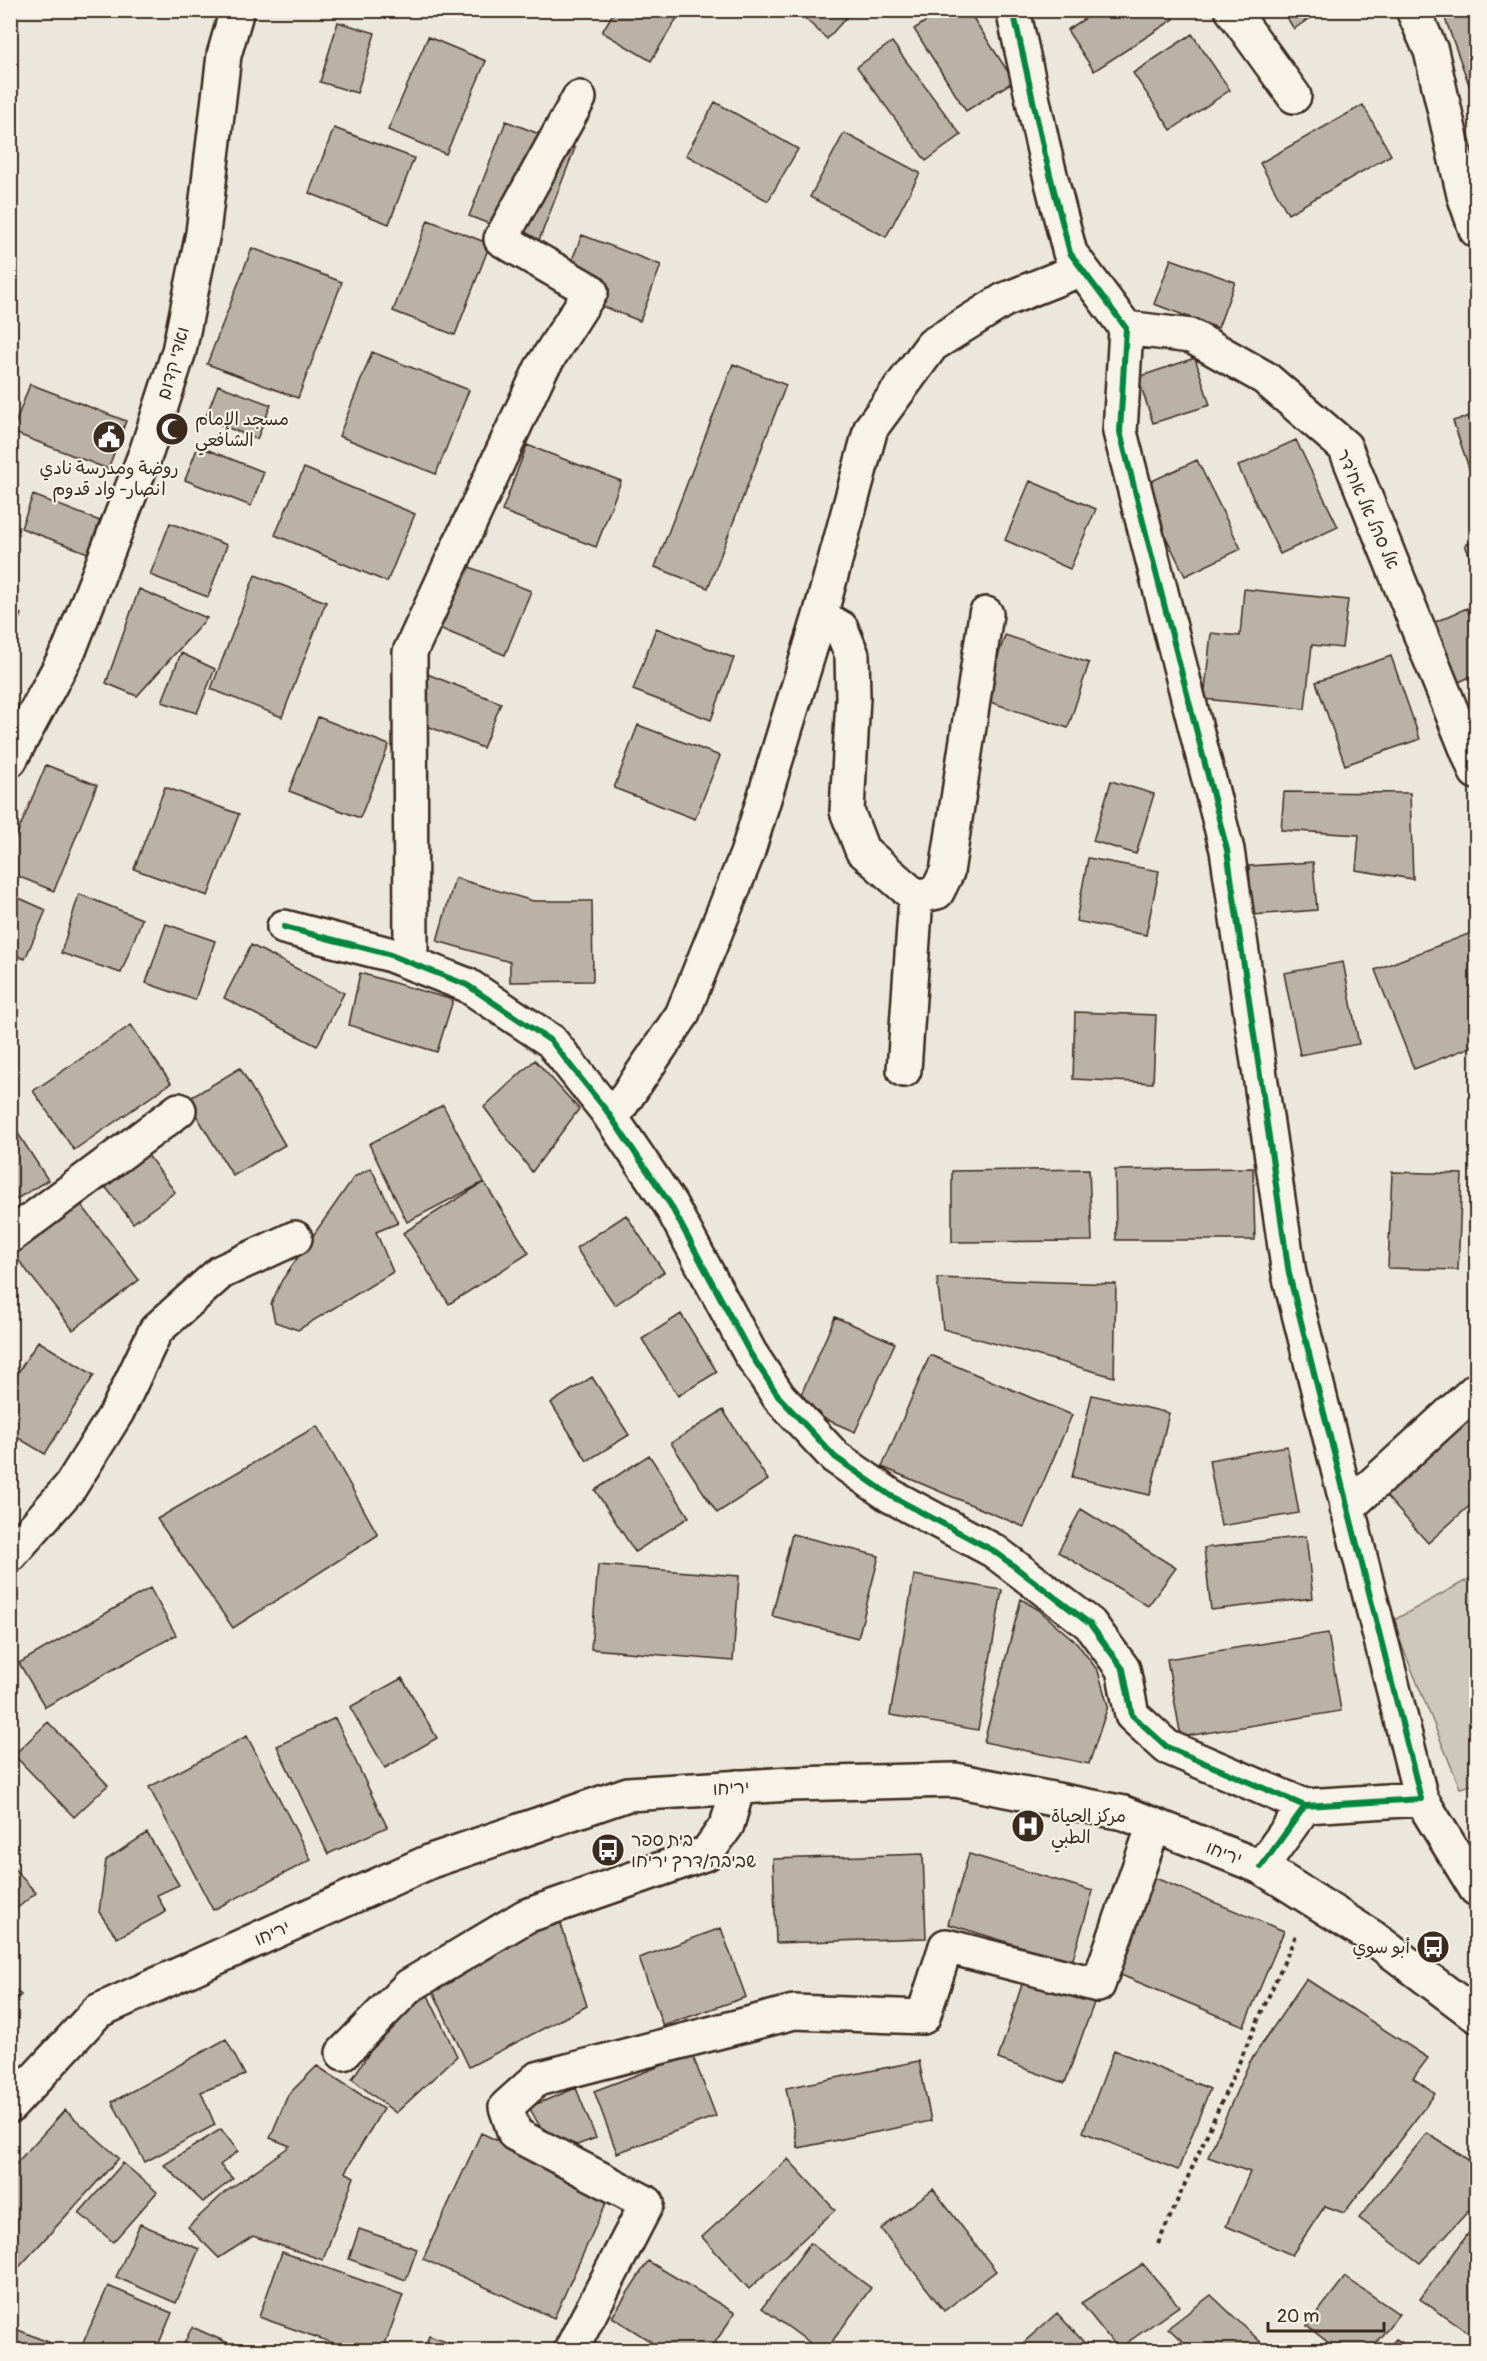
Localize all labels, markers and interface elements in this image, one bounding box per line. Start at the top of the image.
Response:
street label: ואדי קדום [152,324,195,402]
place label: مسجد الإمام الشافعي [195,408,289,456]
mosque icon: مسجد الإمام الشافعي [154,411,190,447]
public building icon: روضة ومدرسة نادي انصار- واد قدوم [91,419,127,455]
street label: אל סהל אל אח'דר [1331,446,1404,573]
place label: روضة ومدرسة نادي انصار- واد قدوم [39,457,179,503]
street label: יריחו [712,1776,750,1801]
place label: مركز الحياة الطبي [1051,1805,1126,1853]
hospital icon: مركز الحياة الطبي [1010,1808,1046,1844]
place label: בית ספר שביבה/דרך יריחו [631,1829,756,1873]
bus stop icon: בית ספר שביבה/דרך יריחו [590,1832,626,1868]
street label: יריחו [1203,1836,1245,1871]
street label: יריחו [251,1915,294,1951]
bus stop icon: أبو سوي [1415,1929,1451,1965]
place label: أبو سوي [1353,1936,1411,1960]
scale bar [1268,2295,1384,2333]
text: 20 m [1277,2305,1319,2328]

